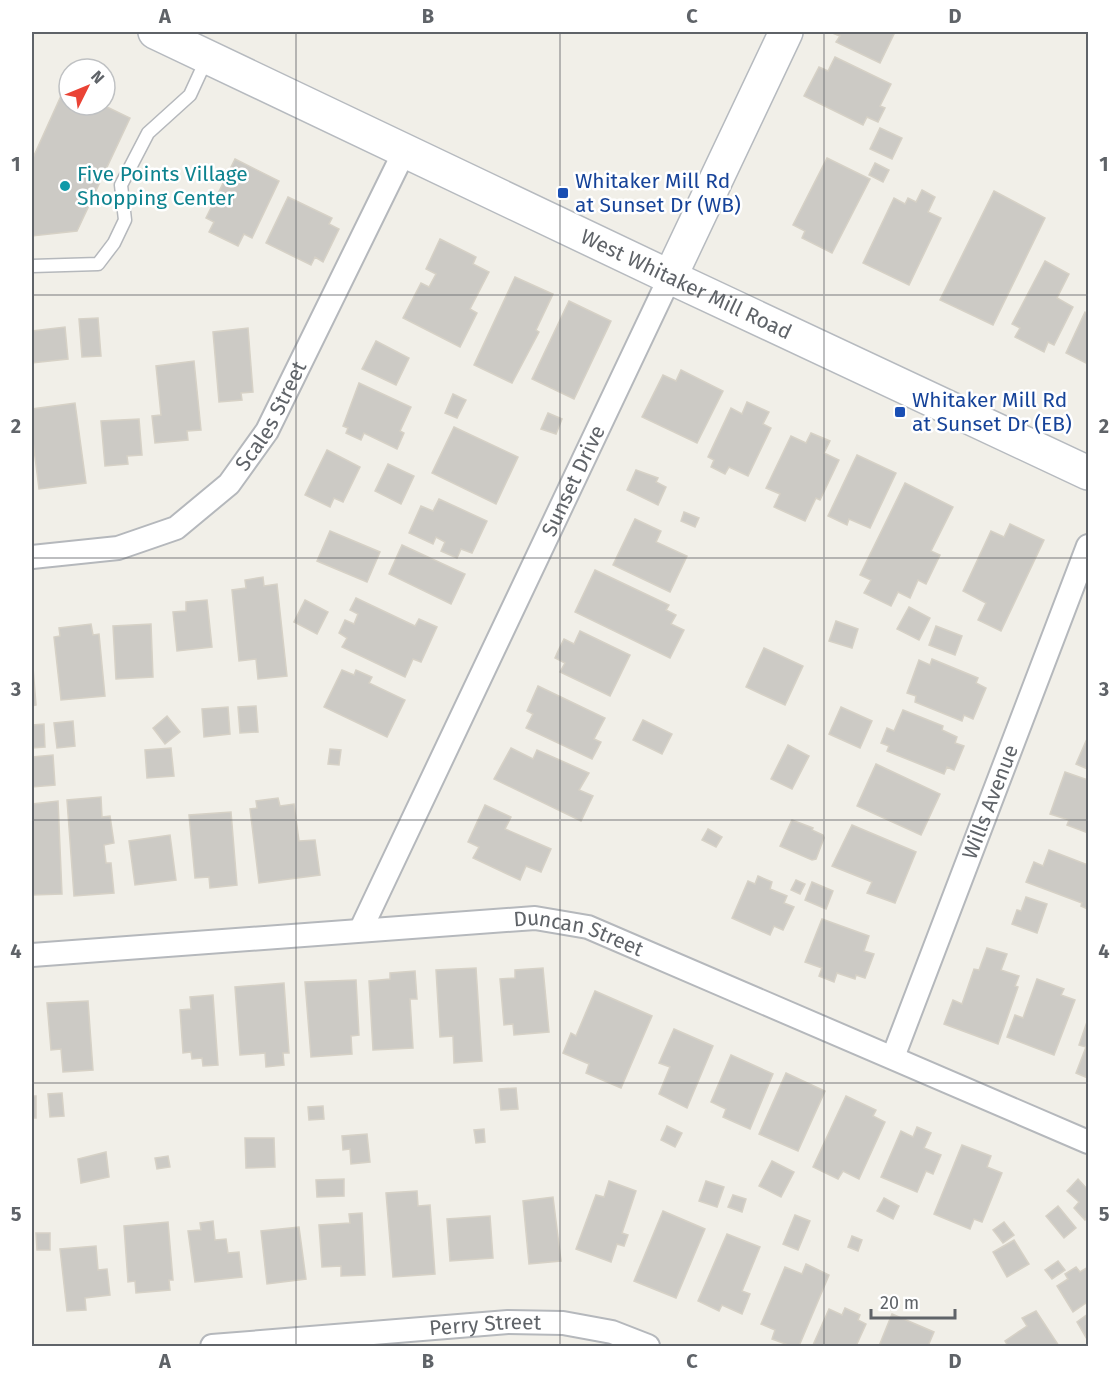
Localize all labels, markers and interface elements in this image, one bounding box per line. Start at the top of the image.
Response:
text: A [158,4,172,28]
text: B [422,4,434,28]
text: C [686,4,698,28]
text: D [948,4,962,28]
north arrow [57,57,117,117]
text: N [87,67,108,87]
text: 1 [11,152,21,176]
text: 1 [1099,152,1109,176]
place label: Five Points Village Shopping Center [77,161,248,211]
place label: Whitaker Mill Rd at Sunset Dr (WB) [575,168,741,218]
marker: Five Points Village Shopping Center [58,179,72,193]
marker: Whitaker Mill Rd at Sunset Dr (WB) [556,186,570,200]
street label: West Whitaker Mill Road [576,223,796,345]
street label: Scales Street [230,356,312,476]
place label: Whitaker Mill Rd at Sunset Dr (EB) [912,387,1072,437]
marker: Whitaker Mill Rd at Sunset Dr (EB) [893,405,907,419]
text: 2 [11,414,21,438]
text: 2 [1099,414,1109,438]
street label: Sunset Drive [536,421,611,540]
text: 3 [10,677,21,701]
text: 3 [1098,677,1109,701]
street label: Wills Avenue [957,741,1024,863]
street label: Duncan Street [513,905,648,962]
text: 4 [10,939,22,963]
text: 4 [1098,939,1110,963]
text: 5 [11,1202,22,1226]
text: 5 [1099,1202,1110,1226]
scale bar [871,1282,955,1320]
text: 20 m [880,1292,919,1314]
street label: Perry Street [428,1309,542,1341]
text: A [158,1349,172,1373]
text: B [422,1349,434,1373]
text: C [686,1349,698,1373]
text: D [948,1349,962,1373]

